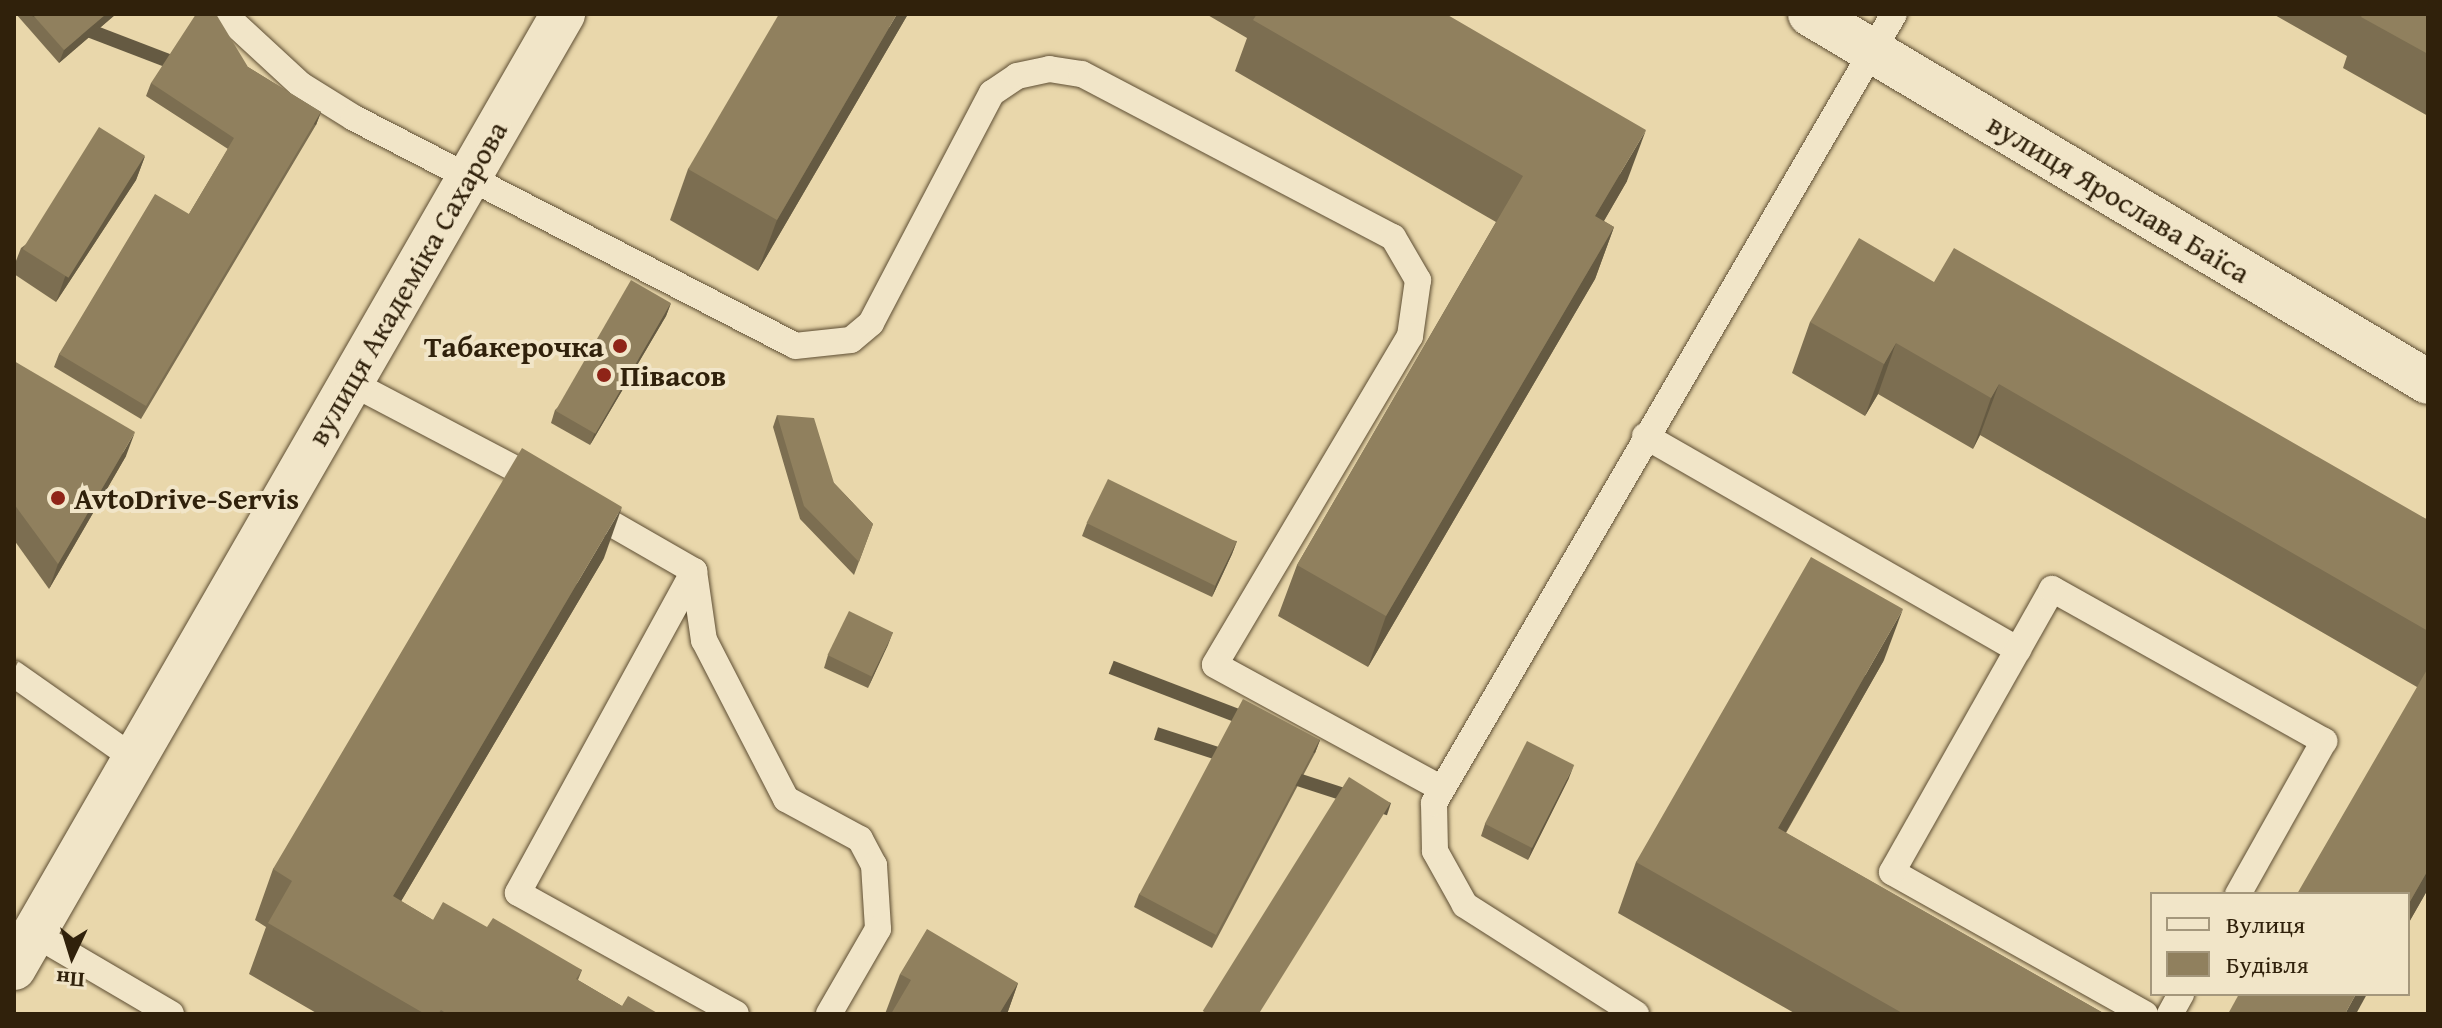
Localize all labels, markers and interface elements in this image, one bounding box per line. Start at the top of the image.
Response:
street label: вулиця Ярослава Баїса [1981,105,2257,291]
street label: вулиця Академіка Сахарова [299,114,515,452]
place label: Табакерочка [424,328,604,364]
marker: Табакерочка [611,337,629,355]
place label: Півасов [620,357,726,393]
marker: Півасов [595,366,613,384]
place label: AvtoDrive-Servis [74,480,299,516]
marker: AvtoDrive-Servis [49,489,67,507]
legend [2150,892,2410,996]
text: Вулиця [2226,907,2305,942]
north arrow [32,916,112,996]
text: Будівля [2226,947,2309,982]
text: Пн [55,963,86,997]

